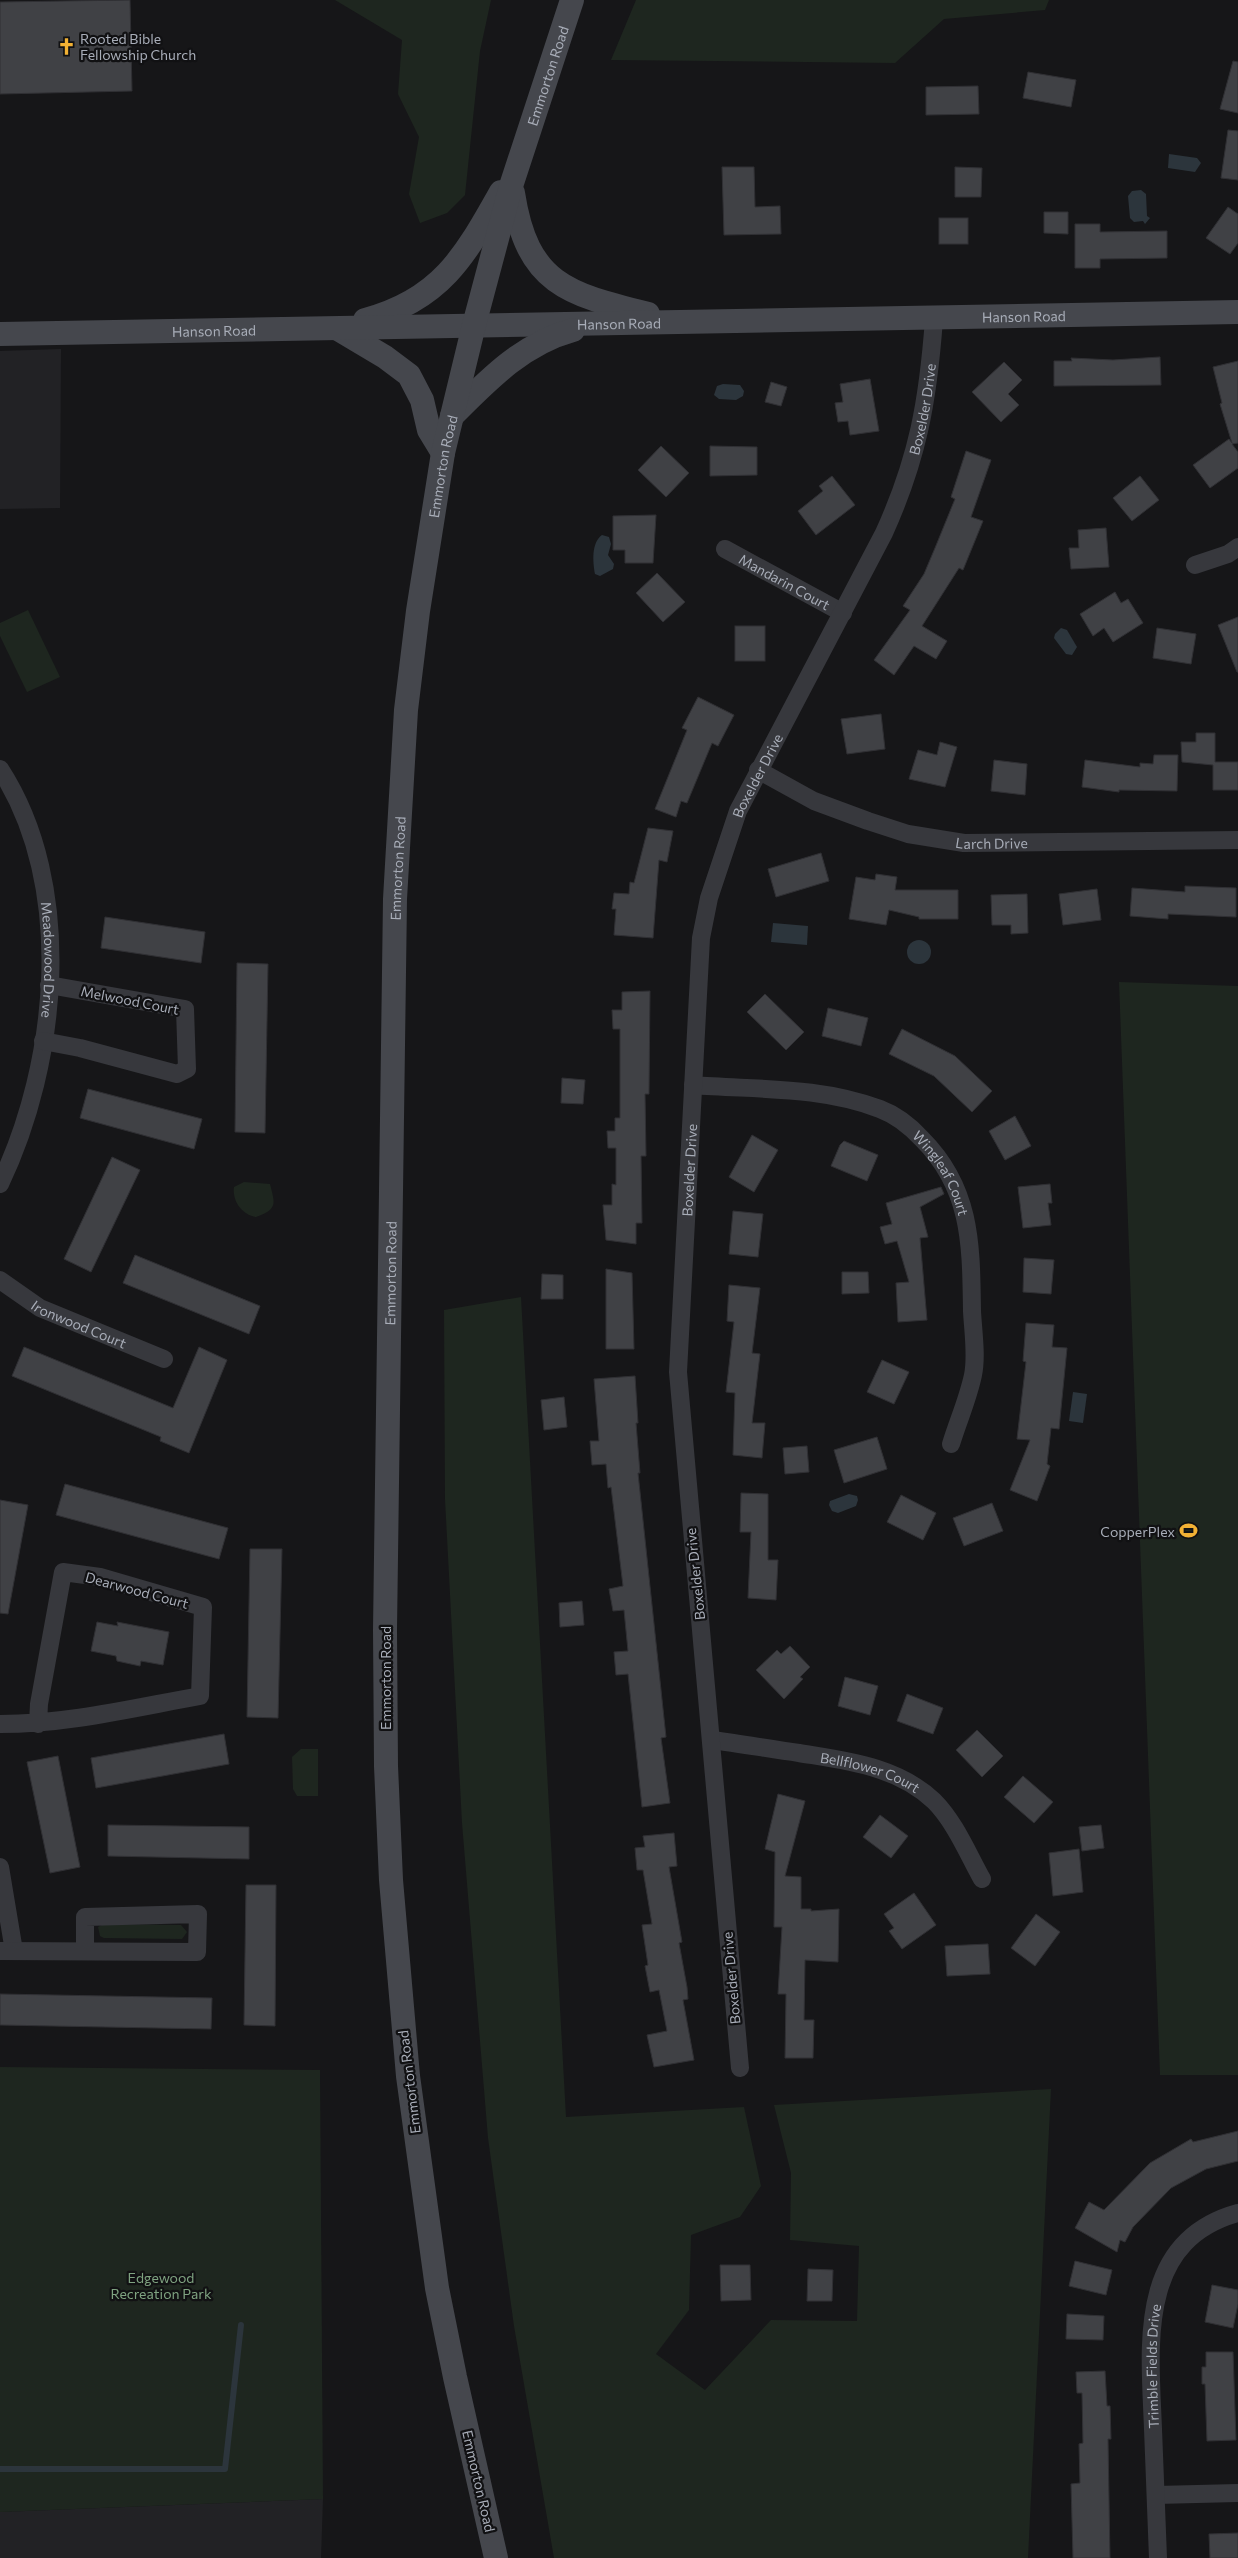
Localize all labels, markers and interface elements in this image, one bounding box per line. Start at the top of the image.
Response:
street label: Emmorton Road [523,23,572,128]
place label: Rooted Bible Fellowship Church [80,30,196,63]
church icon: Rooted Bible Fellowship Church [56,36,76,56]
street label: Hanson Road [982,307,1066,325]
street label: Hanson Road [577,314,661,332]
street label: Hanson Road [172,321,256,339]
street label: Boxelder Drive [905,363,938,457]
street label: Emmorton Road [424,413,460,519]
street label: Mandarin Court [736,550,833,613]
street label: Boxelder Drive [728,730,786,820]
street label: Emmorton Road [386,816,408,920]
street label: Larch Drive [954,833,1028,852]
street label: Meadowood Drive [38,901,59,1019]
street label: Melwood Court [79,982,181,1018]
street label: Boxelder Drive [678,1123,700,1217]
street label: Wingleaf Court [910,1127,973,1217]
street label: Emmorton Road [381,1221,399,1325]
street label: Ironwood Court [28,1296,129,1351]
sports icon: CopperPlex [1179,1521,1199,1541]
place label: CopperPlex [1100,1523,1176,1540]
street label: Boxelder Drive [682,1527,708,1621]
street label: Dearwood Court [84,1568,191,1612]
street label: Emmorton Road [377,1626,394,1730]
street label: Bellflower Court [819,1748,924,1796]
street label: Boxelder Drive [718,1931,744,2025]
street label: Emmorton Road [394,2029,424,2135]
park label: Edgewood Recreation Park [111,2269,212,2302]
street label: Trimble Fields Drive [1142,2302,1164,2429]
street label: Emmorton Road [459,2428,499,2534]

